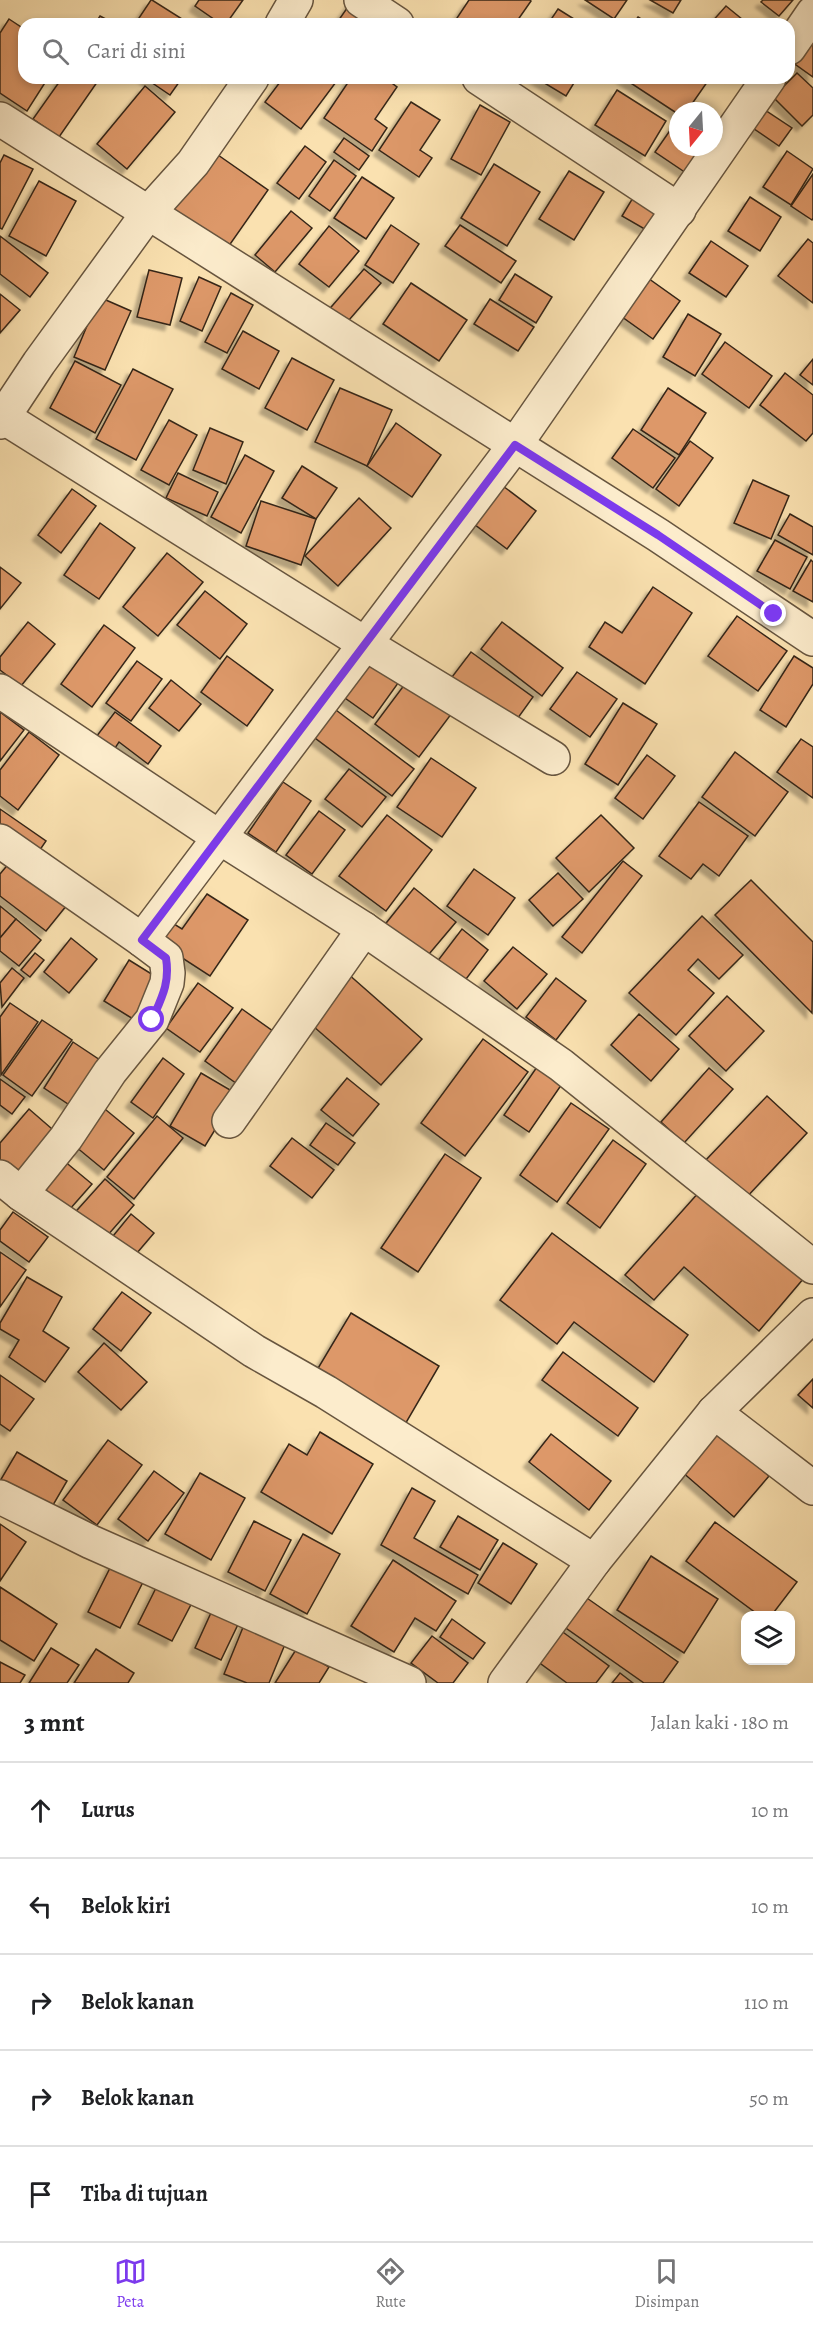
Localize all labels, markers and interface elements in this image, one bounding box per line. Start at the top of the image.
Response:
search box [18,18,795,84]
icon: search [39,35,72,68]
text: Cari di sini [87,36,186,66]
north arrow [669,102,723,156]
route end [760,600,786,626]
route start [138,1006,164,1032]
map controls [741,1611,795,1665]
button: layers [741,1611,795,1665]
text: 3 mnt [24,1705,85,1740]
text: Jalan kaki · 180 m [651,1709,789,1736]
icon: ahead [24,1794,57,1827]
text: Lurus [81,1795,135,1825]
text: 10 m [751,1797,789,1824]
icon: left [24,1890,57,1923]
text: Belok kiri [81,1891,170,1921]
text: 10 m [751,1893,789,1920]
icon: right [24,1986,57,2019]
text: Belok kanan [81,1987,194,2017]
text: 110 m [744,1989,789,2016]
icon: right [24,2082,57,2115]
text: Belok kanan [81,2083,194,2113]
text: 50 m [749,2085,789,2112]
icon: arrive [24,2178,57,2211]
text: Tiba di tujuan [81,2179,208,2209]
tab: Peta [114,2255,147,2313]
tab: Rute [374,2255,407,2313]
tab: Disimpan [635,2255,699,2313]

